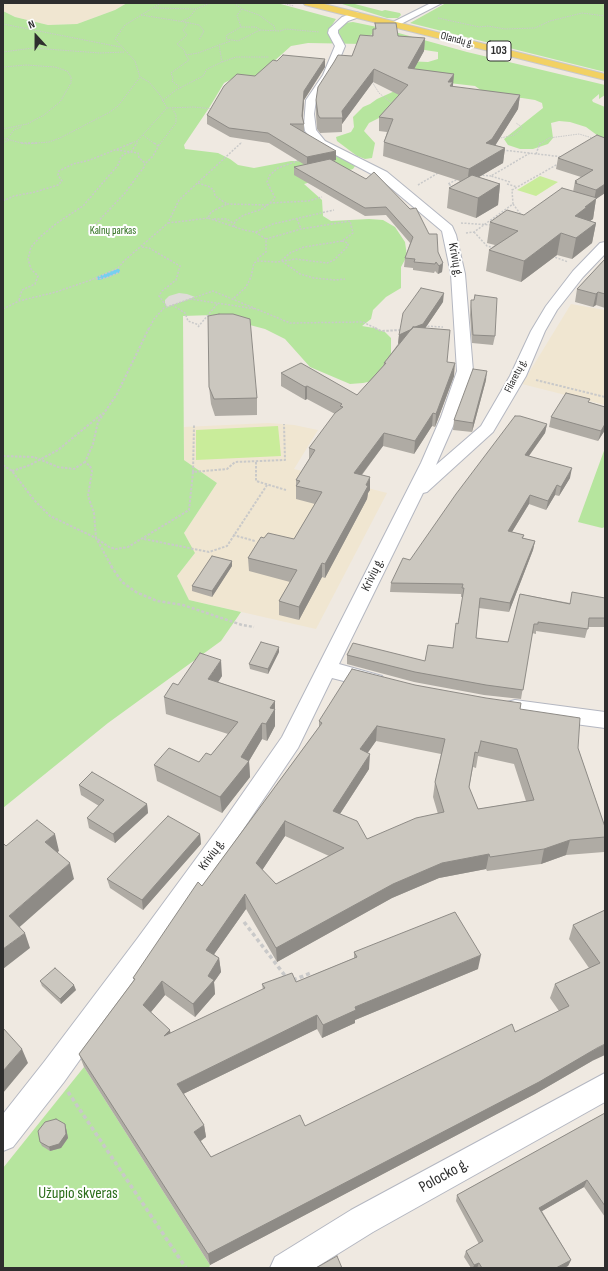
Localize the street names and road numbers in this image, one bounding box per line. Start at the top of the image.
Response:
street label: Olandų g. [439,30,475,50]
road number: 103 [487,41,511,61]
street label: Krivių g. [444,242,466,278]
street label: Filaretų g. [502,357,530,395]
street label: Krivių g. [358,556,388,594]
street label: Krivių g. [196,836,228,874]
street label: Polocko g. [416,1155,472,1197]

